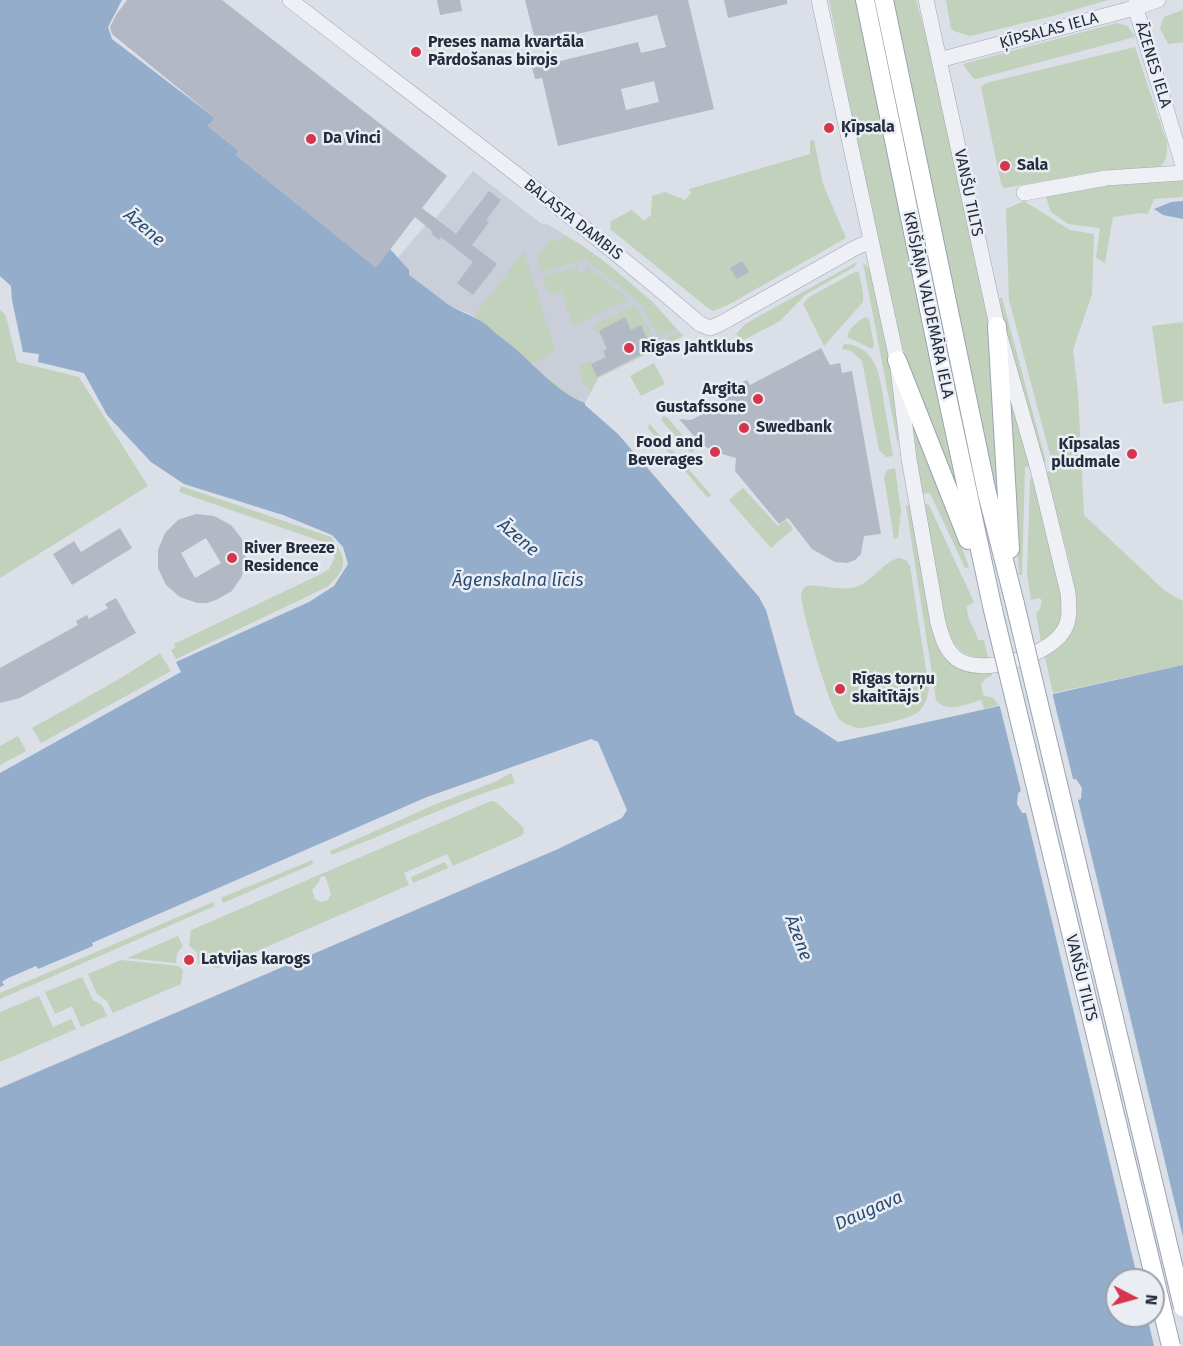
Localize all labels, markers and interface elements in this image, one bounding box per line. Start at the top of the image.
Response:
street label: ĶĪPSALAS IELA [998,9,1100,53]
street label: ĀZENES IELA [1131,20,1175,110]
place label: Preses nama kvartāla Pārdošanas birojs [428,33,584,71]
marker: Preses nama kvartāla Pārdošanas birojs [409,45,423,59]
place label: Ķīpsala [841,118,895,138]
marker: Ķīpsala [822,121,836,135]
place label: Da Vinci [323,129,381,149]
marker: Da Vinci [304,132,318,146]
street label: VANŠU TILTS [949,148,987,238]
place label: Sala [1017,156,1048,176]
marker: Sala [998,159,1012,173]
street label: BALASTA DAMBIS [520,175,626,265]
water label: Āzene [119,205,169,251]
street label: KRIŠJĀŅA VALDEMĀRA IELA [899,210,957,400]
place label: Rīgas Jahtklubs [641,338,753,358]
marker: Rīgas Jahtklubs [622,341,636,355]
place label: Argita Gustafssone [656,380,746,418]
marker: Argita Gustafssone [751,392,765,406]
place label: Swedbank [756,418,832,438]
marker: Swedbank [737,421,751,435]
place label: Food and Beverages [628,433,703,471]
place label: Ķīpsalas pludmale [1051,435,1120,473]
marker: Food and Beverages [708,445,722,459]
marker: Ķīpsalas pludmale [1125,447,1139,461]
water label: Āzene [493,515,543,561]
place label: River Breeze Residence [244,539,335,577]
marker: River Breeze Residence [225,551,239,565]
water label: Āgenskalna līcis [452,570,584,592]
place label: Rīgas torņu skaitītājs [852,670,935,708]
marker: Rīgas torņu skaitītājs [833,682,847,696]
water label: Āzene [780,912,816,964]
street label: VANŠU TILTS [1061,933,1101,1023]
place label: Latvijas karogs [201,950,310,970]
marker: Latvijas karogs [182,953,196,967]
water label: Daugava [832,1187,906,1235]
north arrow [1105,1268,1165,1328]
text: N [1141,1293,1161,1306]

